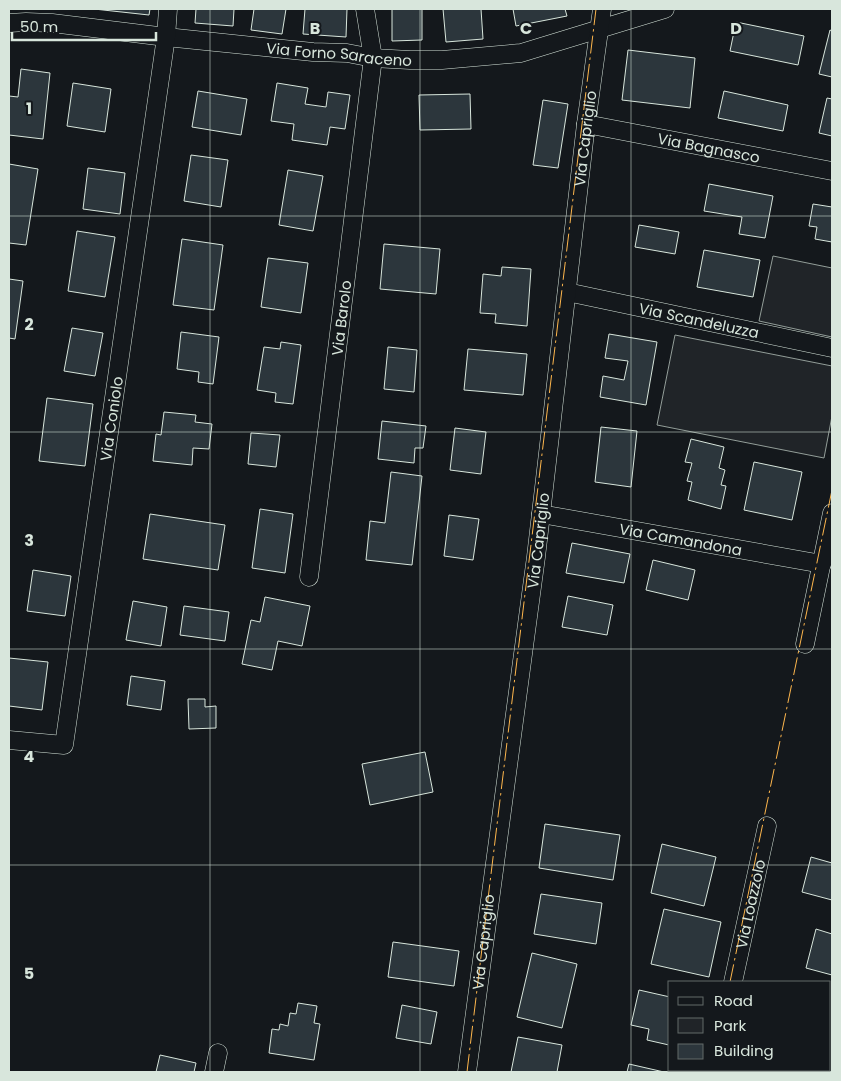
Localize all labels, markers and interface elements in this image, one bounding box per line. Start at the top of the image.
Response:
scale bar [12,10,156,42]
text: 50 m [20,16,58,37]
text: B [310,17,320,40]
text: C [520,17,532,40]
text: D [730,17,742,40]
street label: Via Forno Saraceno [265,37,413,71]
street label: Via Capriglio [568,89,601,187]
text: 1 [26,97,32,120]
street label: Via Bagnasco [656,127,762,168]
street label: Via Barolo [326,279,356,357]
street label: Via Scandeluzza [637,297,761,343]
text: 2 [24,313,34,336]
street label: Via Coniolo [95,375,128,462]
street label: Via Capriglio [521,492,554,590]
street label: Via Camandona [618,518,744,560]
text: 3 [24,529,34,552]
text: 4 [24,745,35,768]
street label: Via Loazzolo [730,857,770,950]
street label: Via Capriglio [467,893,499,991]
text: 5 [24,962,34,985]
legend [668,981,831,1071]
text: Road [714,990,753,1011]
text: Park [714,1015,746,1036]
text: Building [714,1040,774,1061]

